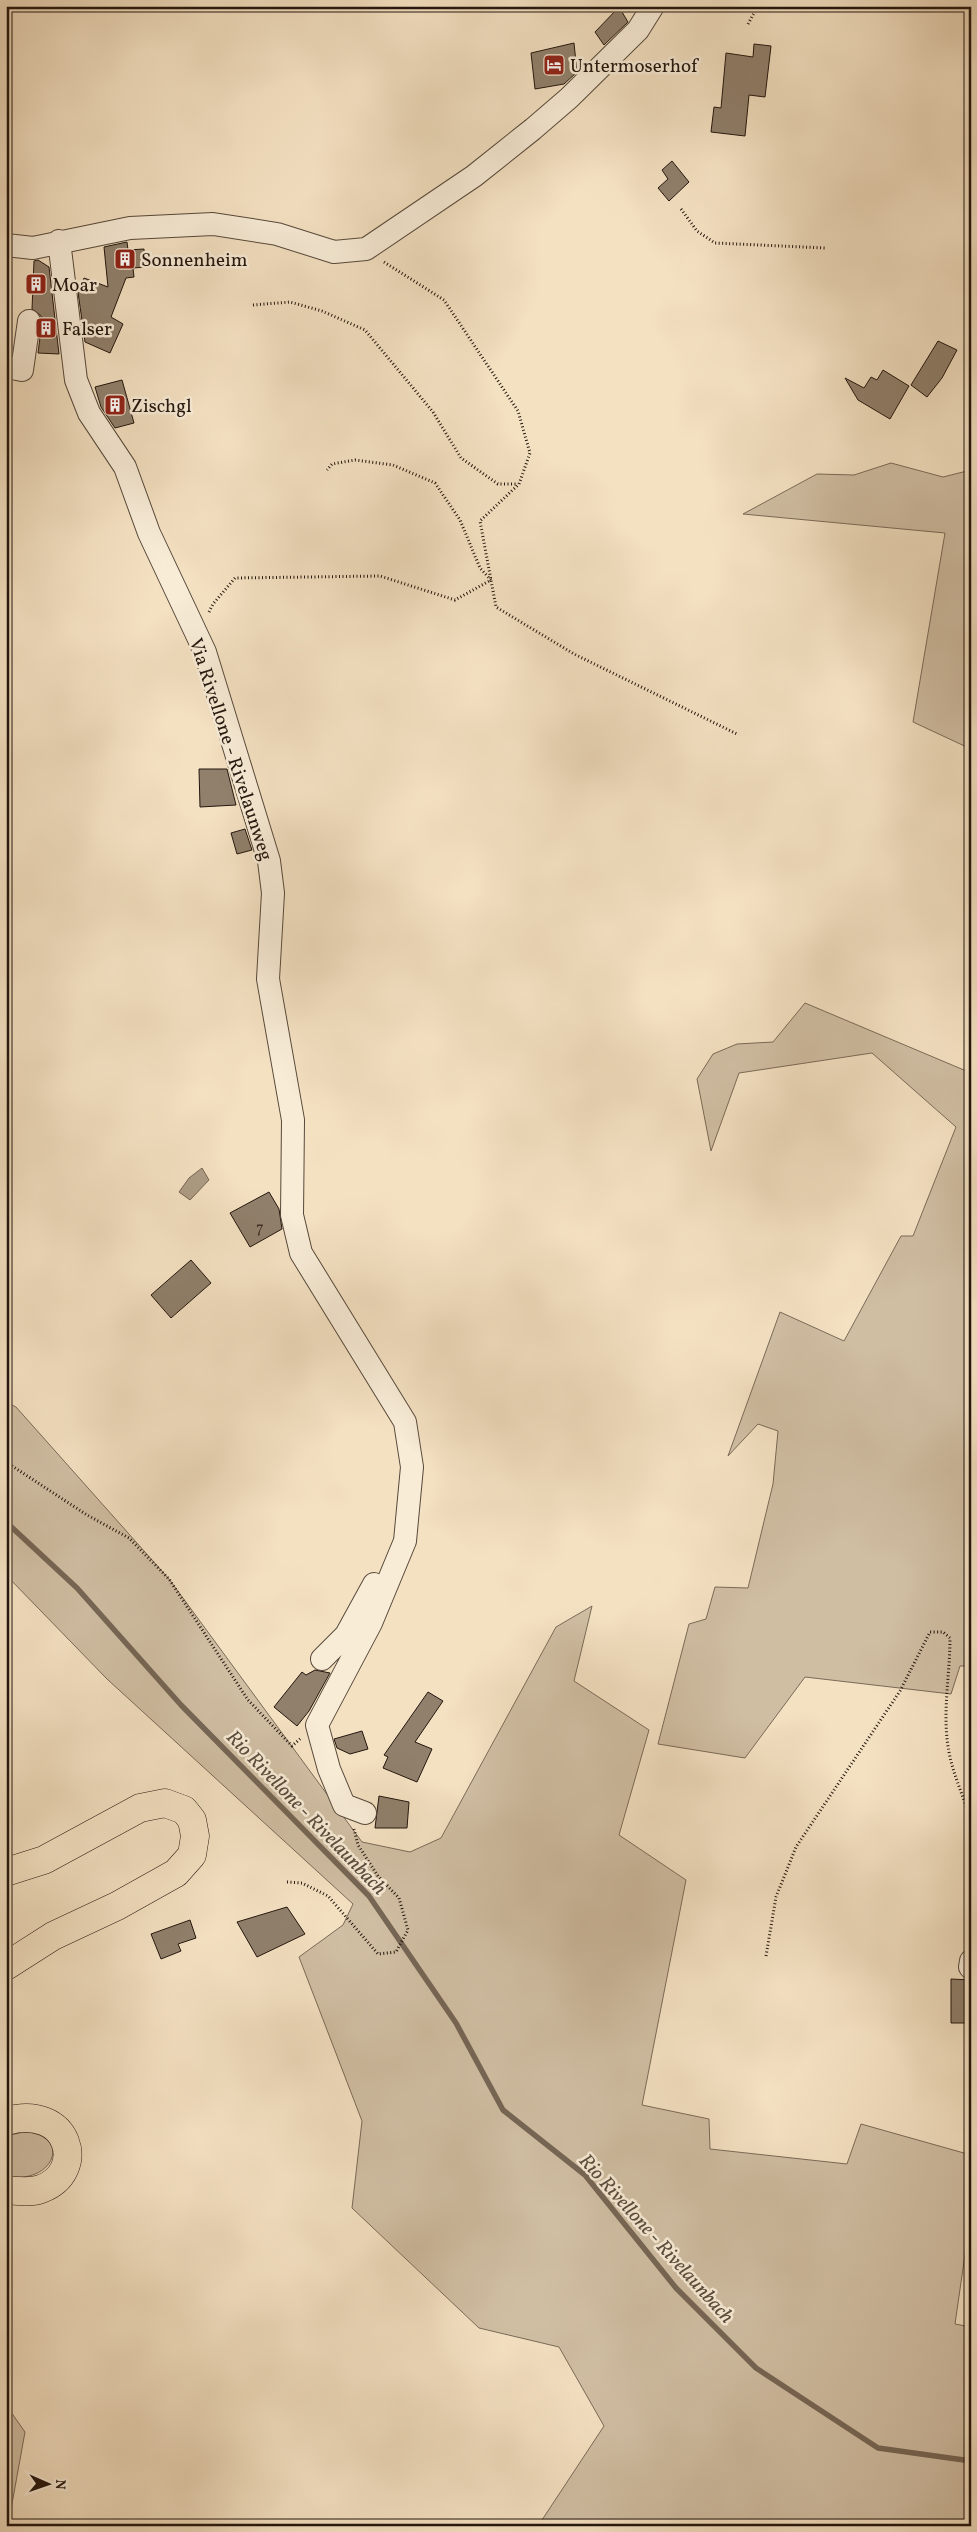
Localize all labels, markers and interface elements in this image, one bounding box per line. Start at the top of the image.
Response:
hotel icon: Untermoserhof [542,53,566,77]
place label: Untermoserhof [570,54,699,80]
building icon: Sonnenheim [113,247,137,271]
place label: Sonnenheim [141,248,248,274]
building icon: Moar [24,272,48,296]
place label: Moar [52,273,97,299]
building icon: Falser [34,316,58,340]
place label: Falser [62,317,112,343]
building icon: Zischgl [103,393,127,417]
place label: Zischgl [131,394,192,420]
street label: Via Rivellone - Rivelaunweg [182,635,278,864]
house number: 7 [256,1218,264,1240]
water label: Rio Rivellone - Rivelaunbach [219,1725,392,1902]
water label: Rio Rivellone - Rivelaunbach [572,2148,740,2330]
north arrow [22,2460,72,2510]
text: N [50,2479,69,2490]

